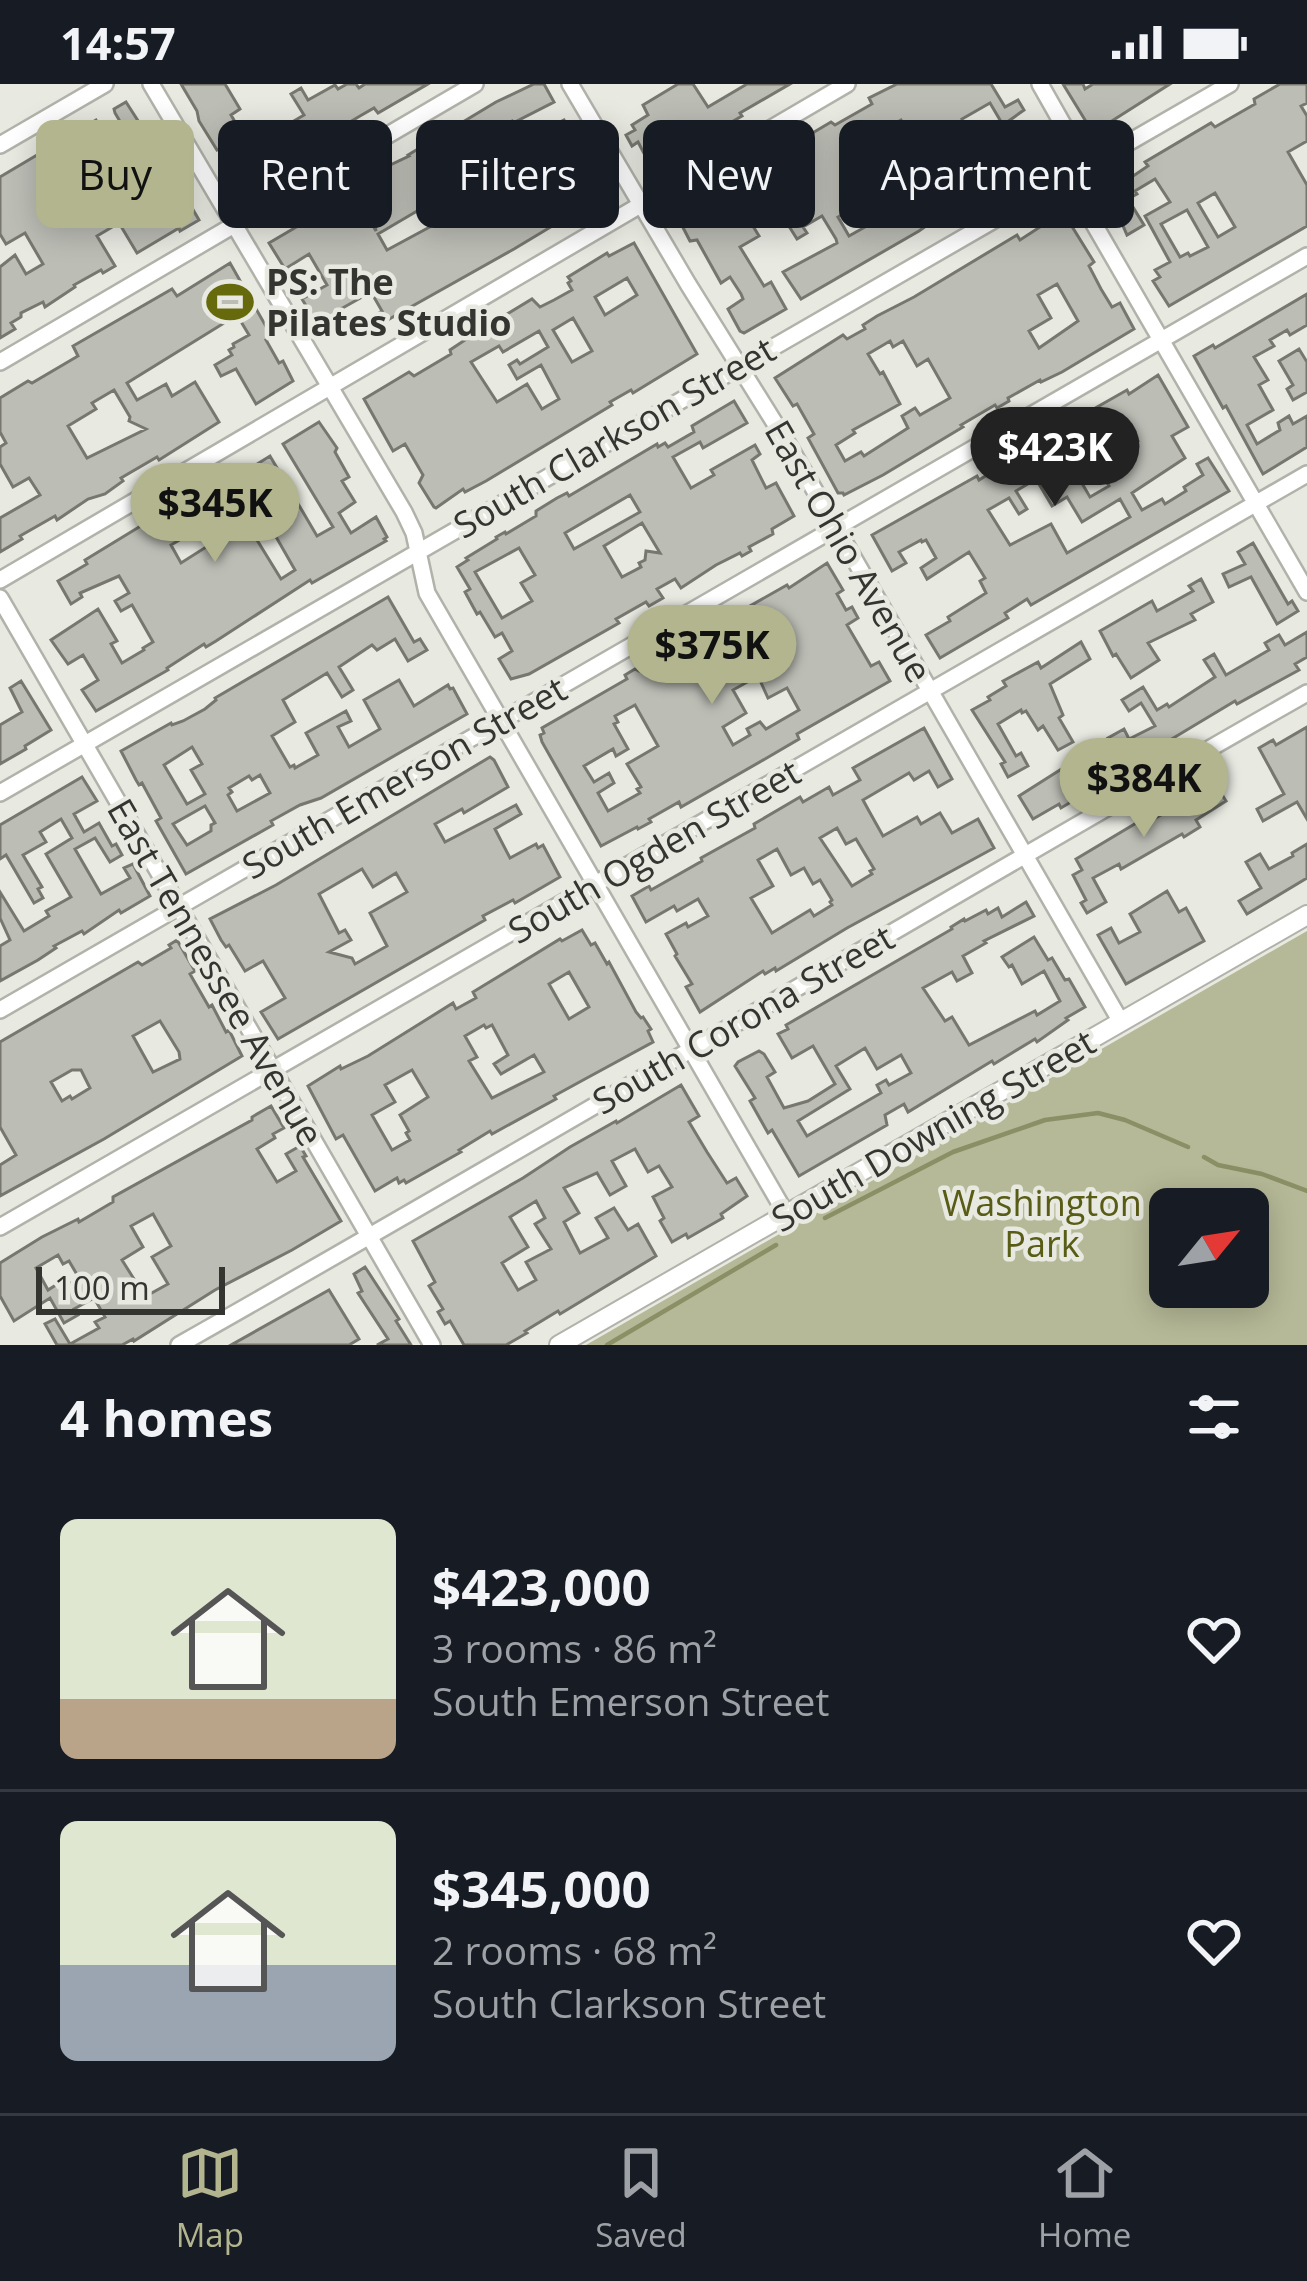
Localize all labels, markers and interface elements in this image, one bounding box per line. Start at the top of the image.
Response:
text: 14:57 [60,12,176,73]
chip: Buy [36,120,194,228]
chip: Rent [218,120,392,228]
chip: Filters [416,120,619,228]
chip: New [643,120,815,228]
chip: Apartment [839,120,1134,228]
place label: PS: The Pilates Studio [266,257,512,347]
sports icon: PS: The Pilates Studio [205,277,255,327]
street label: South Clarkson Street [444,325,784,549]
pin: $423K [971,407,1139,509]
street label: East Ohio Avenue [754,411,944,691]
text: $423K [997,419,1113,472]
pin: $345K [131,463,299,565]
text: $345K [157,475,273,528]
pin: $375K [628,605,796,707]
text: $375K [654,617,770,670]
street label: South Emerson Street [233,664,575,890]
pin: $384K [1060,738,1228,840]
street label: South Ogden Street [499,747,809,955]
text: $384K [1086,750,1202,803]
street label: East Tennessee Avenue [96,789,336,1155]
street label: South Corona Street [583,913,903,1125]
street label: South Downing Street [762,1017,1104,1243]
park label: Washington Park [942,1178,1142,1268]
north arrow [1149,1188,1269,1308]
map controls [1149,1188,1269,1308]
scale bar [36,1261,225,1314]
text: 100 m [54,1265,150,1310]
text: 4 homes [60,1382,273,1452]
icon: filters [1181,1384,1247,1450]
text: $423,000 [432,1551,651,1621]
icon: home [156,1567,300,1711]
icon: heart [1181,1606,1247,1672]
text: 3 rooms · 86 m² [432,1621,717,1674]
text: South Emerson Street [432,1674,829,1727]
text: $345,000 [432,1853,651,1923]
icon: home [156,1869,300,2013]
icon: heart [1181,1908,1247,1974]
text: 2 rooms · 68 m² [432,1923,717,1976]
text: South Clarkson Street [432,1976,826,2029]
tab: Map [176,2140,244,2257]
tab: Saved [595,2140,687,2257]
tab: Home [1038,2140,1131,2257]

